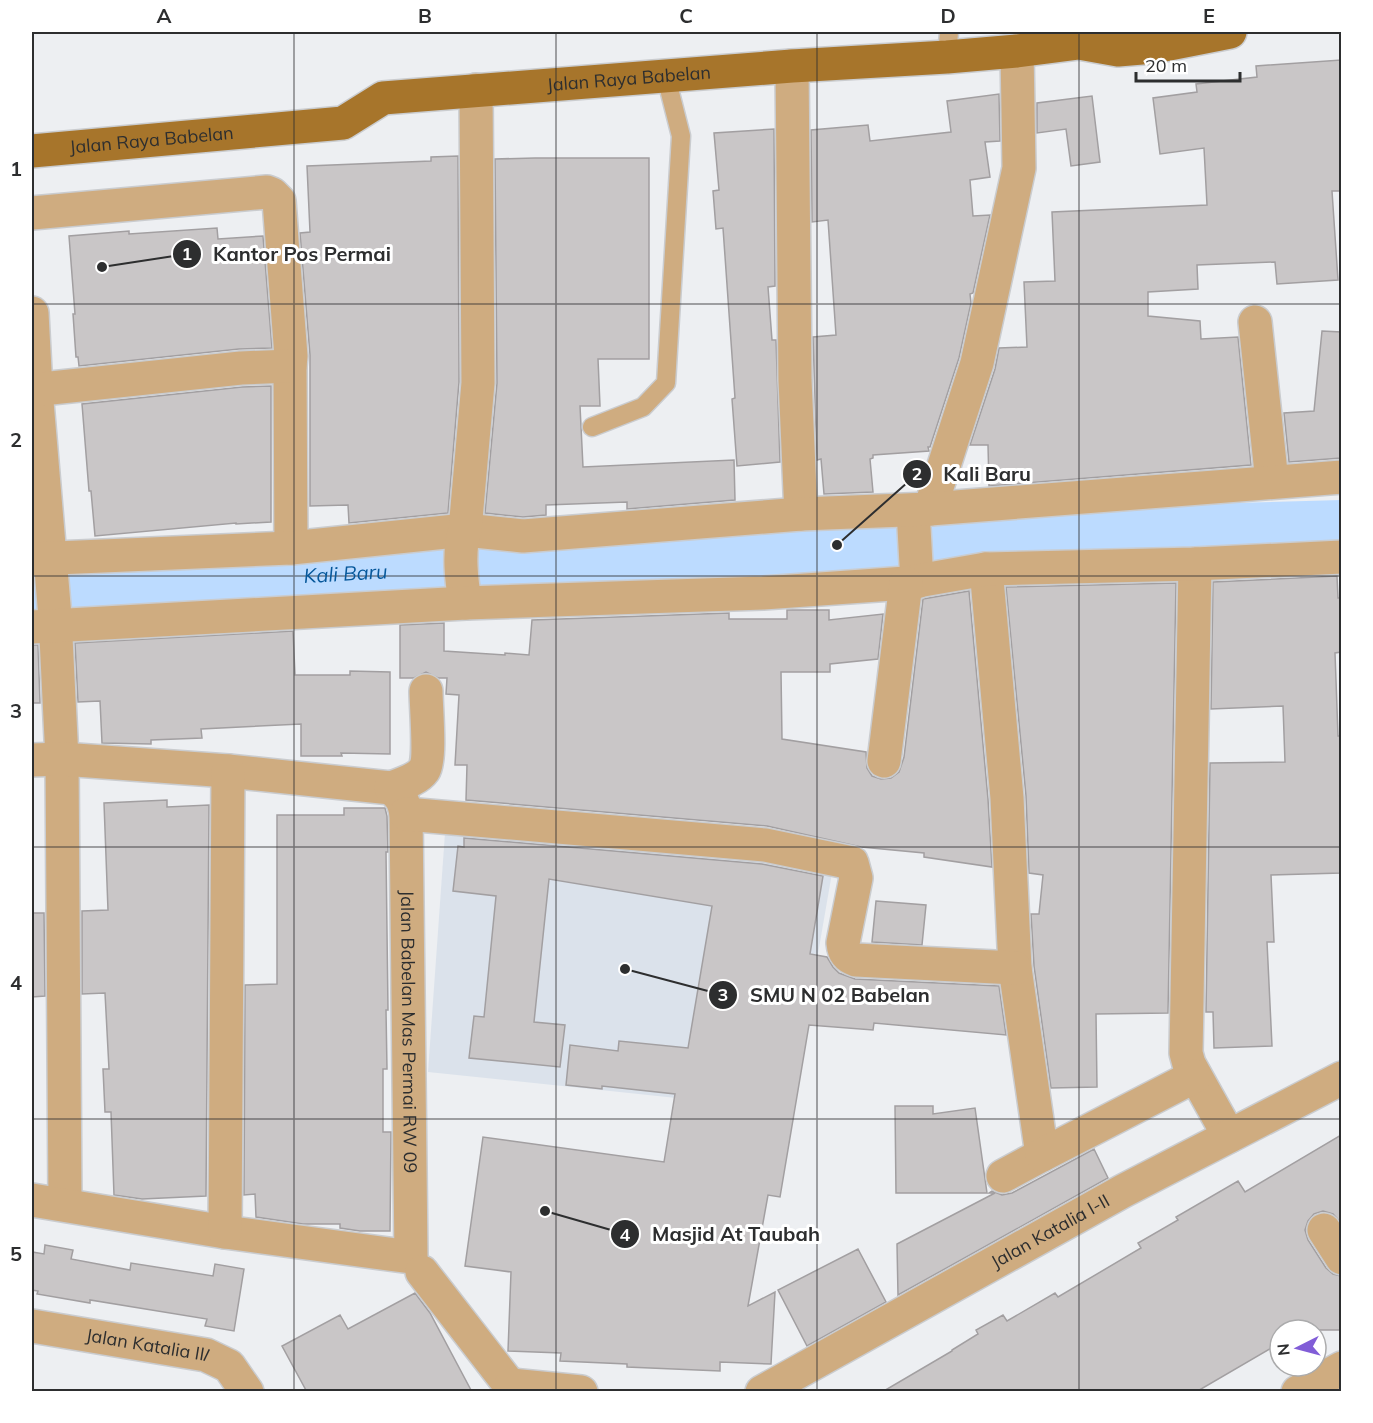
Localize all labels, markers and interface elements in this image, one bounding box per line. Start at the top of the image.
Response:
text: A [157,3,172,28]
text: B [418,3,432,28]
text: C [679,3,693,28]
text: D [940,3,956,28]
text: E [1203,3,1215,28]
scale bar [1136,45,1240,83]
text: 20 m [1145,54,1187,77]
street label: Jalan Raya Babelan [546,60,712,96]
street label: Jalan Raya Babelan [69,121,234,159]
text: 1 [10,156,22,181]
callout: Kantor Pos Permai [172,235,403,273]
text: Kantor Pos Permai [213,241,391,266]
text: 1 [182,242,192,265]
text: 2 [10,427,22,452]
callout: Kali Baru [902,455,1043,493]
text: Kali Baru [943,461,1031,486]
text: 2 [912,462,922,485]
water label: Kali Baru [303,558,388,588]
text: 3 [10,698,22,723]
street label: Jalan Babelan Mas Permai RW 09 [396,890,422,1173]
text: 4 [10,970,22,995]
callout: SMU N 02 Babelan [708,976,942,1014]
text: SMU N 02 Babelan [750,982,930,1007]
text: 3 [718,983,728,1006]
street label: Jalan Katalia I-II [987,1189,1113,1273]
callout: Masjid At Taubah [610,1215,832,1253]
text: Masjid At Taubah [652,1221,820,1246]
text: 4 [620,1223,631,1246]
text: 5 [10,1241,22,1266]
north arrow [1268,1318,1328,1378]
street label: Jalan Katalia III [84,1323,214,1366]
text: N [1273,1343,1294,1357]

